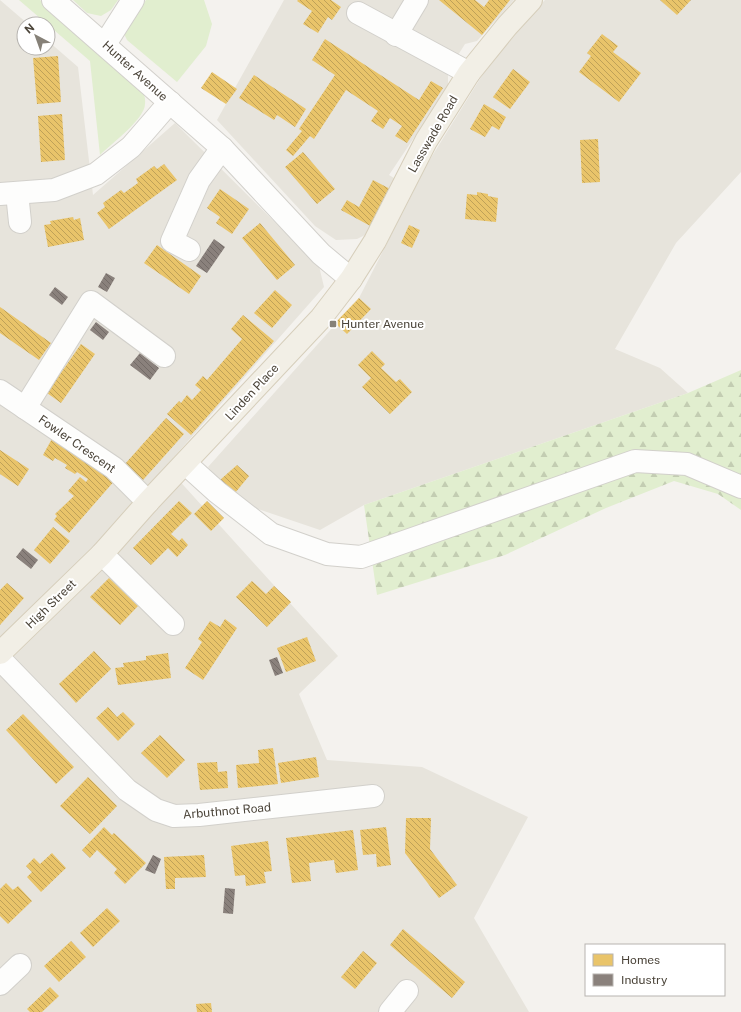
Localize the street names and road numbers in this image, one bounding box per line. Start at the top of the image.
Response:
street label: Hunter Avenue [99,38,171,104]
street label: Lasswade Road [405,93,461,175]
street label: Linden Place [222,361,282,423]
street label: Fowler Crescent [36,412,119,476]
street label: High Street [23,576,79,631]
street label: Arbuthnot Road [182,800,272,822]

